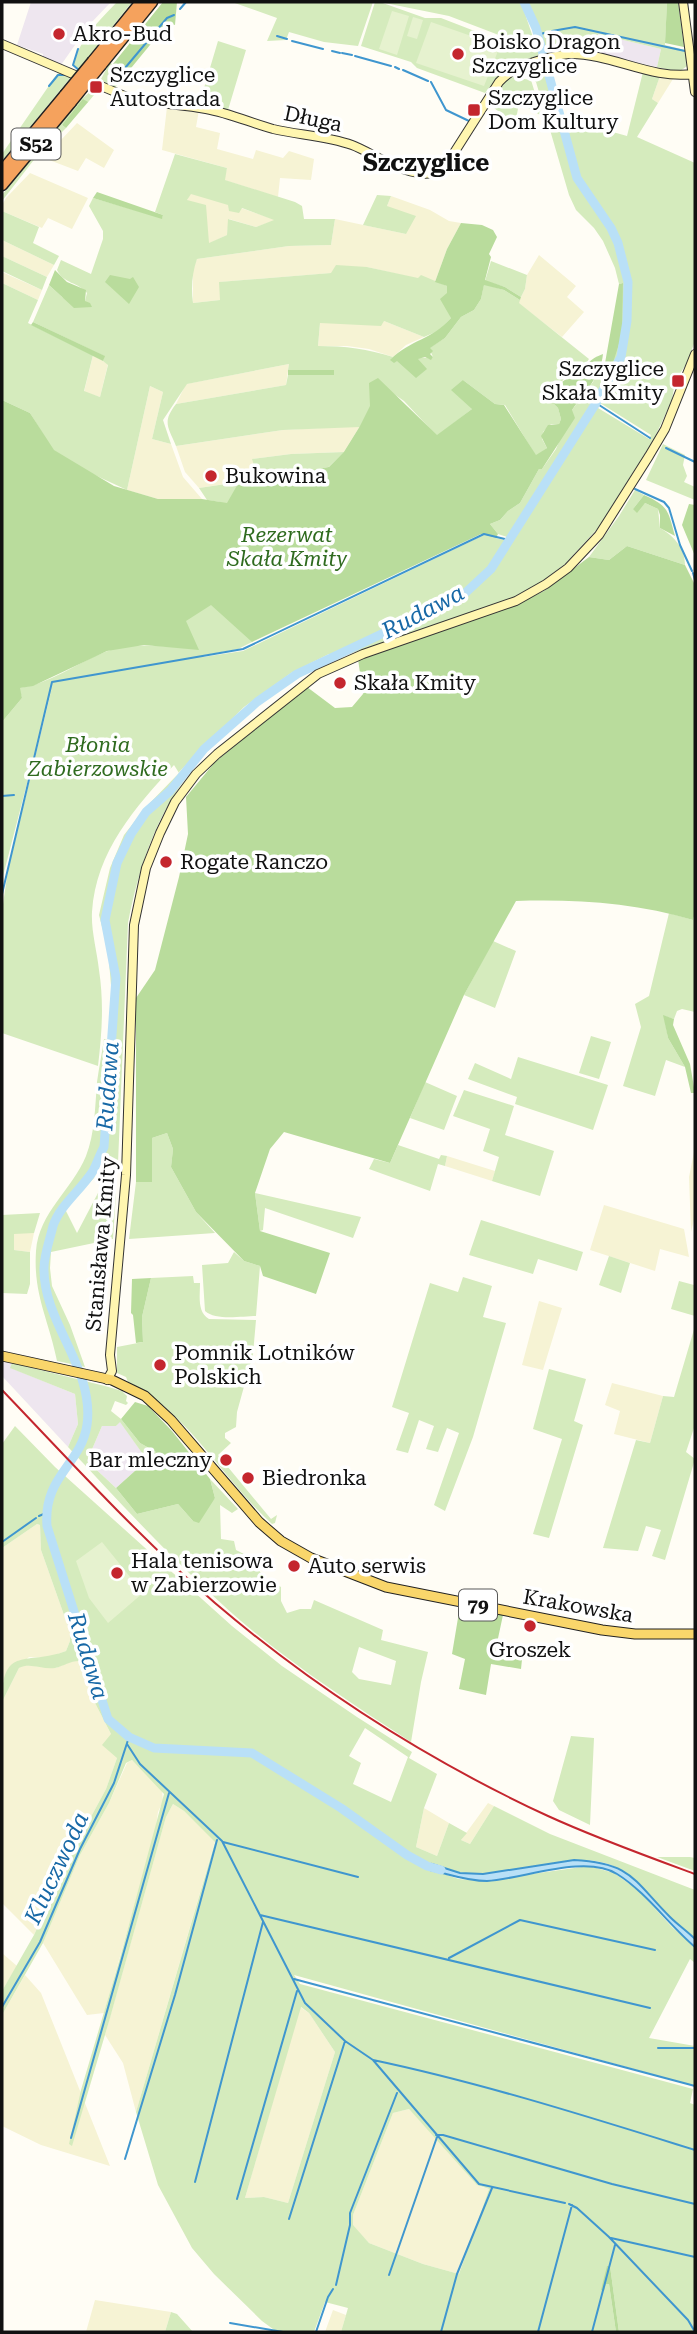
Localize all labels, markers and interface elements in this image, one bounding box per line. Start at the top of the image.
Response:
place label: Akro-Bud [73,22,173,46]
marker: Akro-Bud [51,26,67,42]
place label: Boisko Dragon Szczyglice [472,30,621,78]
marker: Boisko Dragon Szczyglice [450,46,466,62]
place label: Szczyglice Autostrada [110,63,221,111]
marker: Szczyglice Autostrada [88,79,104,95]
place label: Szczyglice Dom Kultury [488,86,619,134]
street label: Długa [282,101,345,137]
marker: Szczyglice Dom Kultury [466,102,482,118]
road number: S52 [12,128,60,160]
district label: Szczyglice [363,149,489,177]
place label: Szczyglice Skała Kmity [542,357,665,405]
marker: Szczyglice Skała Kmity [670,373,686,389]
place label: Bukowina [225,464,327,488]
marker: Bukowina [203,468,219,484]
park label: Rezerwat Skała Kmity [226,523,347,571]
water label: Rudawa [376,579,469,645]
place label: Skała Kmity [354,671,477,695]
marker: Skała Kmity [332,675,348,691]
park label: Błonia Zabierzowskie [27,733,168,781]
place label: Rogate Ranczo [180,850,328,874]
marker: Rogate Ranczo [158,854,174,870]
water label: Rudawa [91,1040,125,1133]
street label: Stanisława Kmity [81,1155,121,1332]
place label: Pomnik Lotników Polskich [174,1341,355,1389]
marker: Pomnik Lotników Polskich [152,1357,168,1373]
place label: Bar mleczny [88,1448,213,1472]
marker: Bar mleczny [218,1452,234,1468]
place label: Biedronka [262,1466,367,1490]
marker: Biedronka [240,1470,256,1486]
place label: Hala tenisowa w Zabierzowie [131,1549,277,1597]
place label: Auto serwis [308,1554,426,1578]
marker: Auto serwis [286,1558,302,1574]
marker: Hala tenisowa w Zabierzowie [109,1565,125,1581]
street label: Krakowska [521,1585,636,1628]
road number: 79 [459,1590,497,1620]
water label: Rudawa [62,1608,114,1703]
marker: Groszek [522,1618,538,1634]
place label: Groszek [489,1638,571,1662]
water label: Kluczwoda [19,1808,95,1929]

